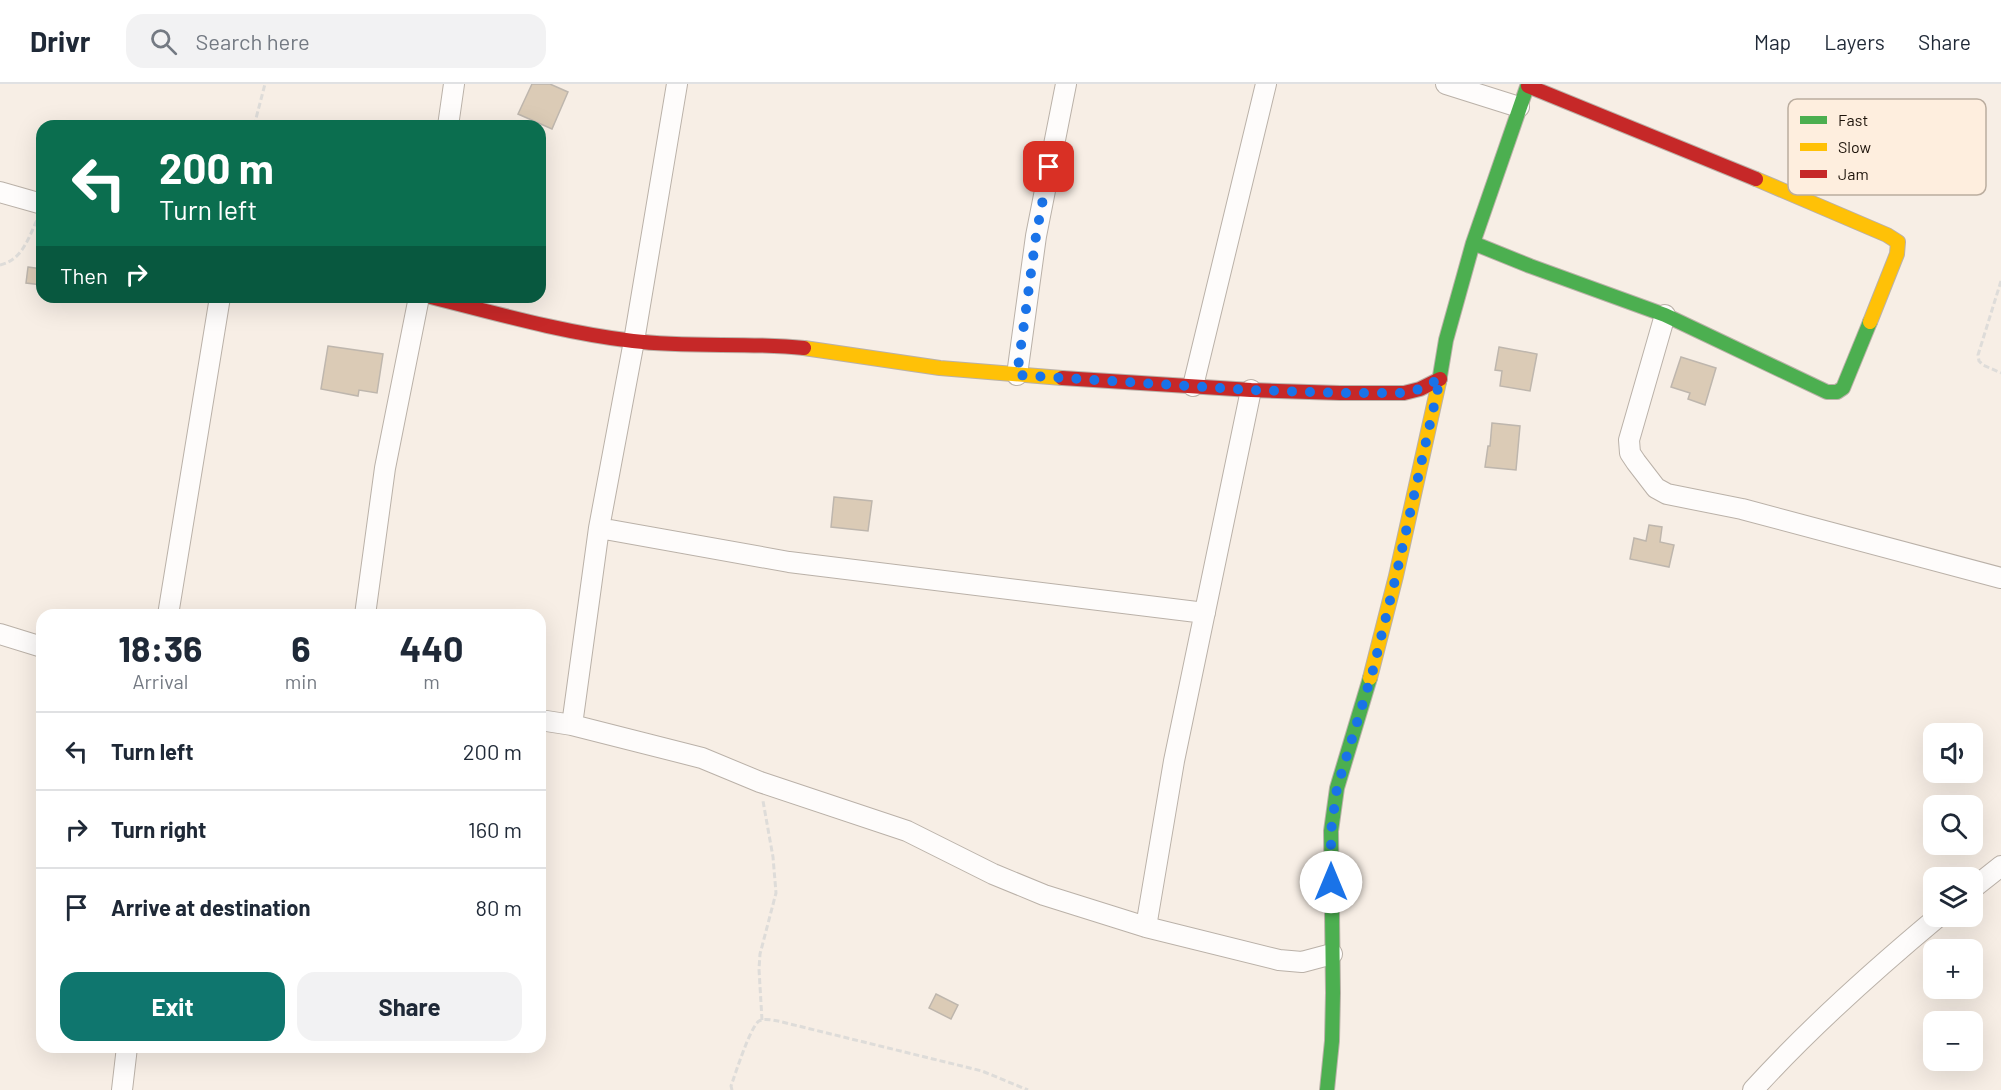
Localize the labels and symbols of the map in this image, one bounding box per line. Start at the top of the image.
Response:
legend [1788,99,1986,195]
text: Fast [1838,110,1868,129]
text: Slow [1838,137,1871,156]
pin [1023,141,1074,192]
text: Jam [1838,164,1869,183]
position arrow [1299,850,1363,914]

